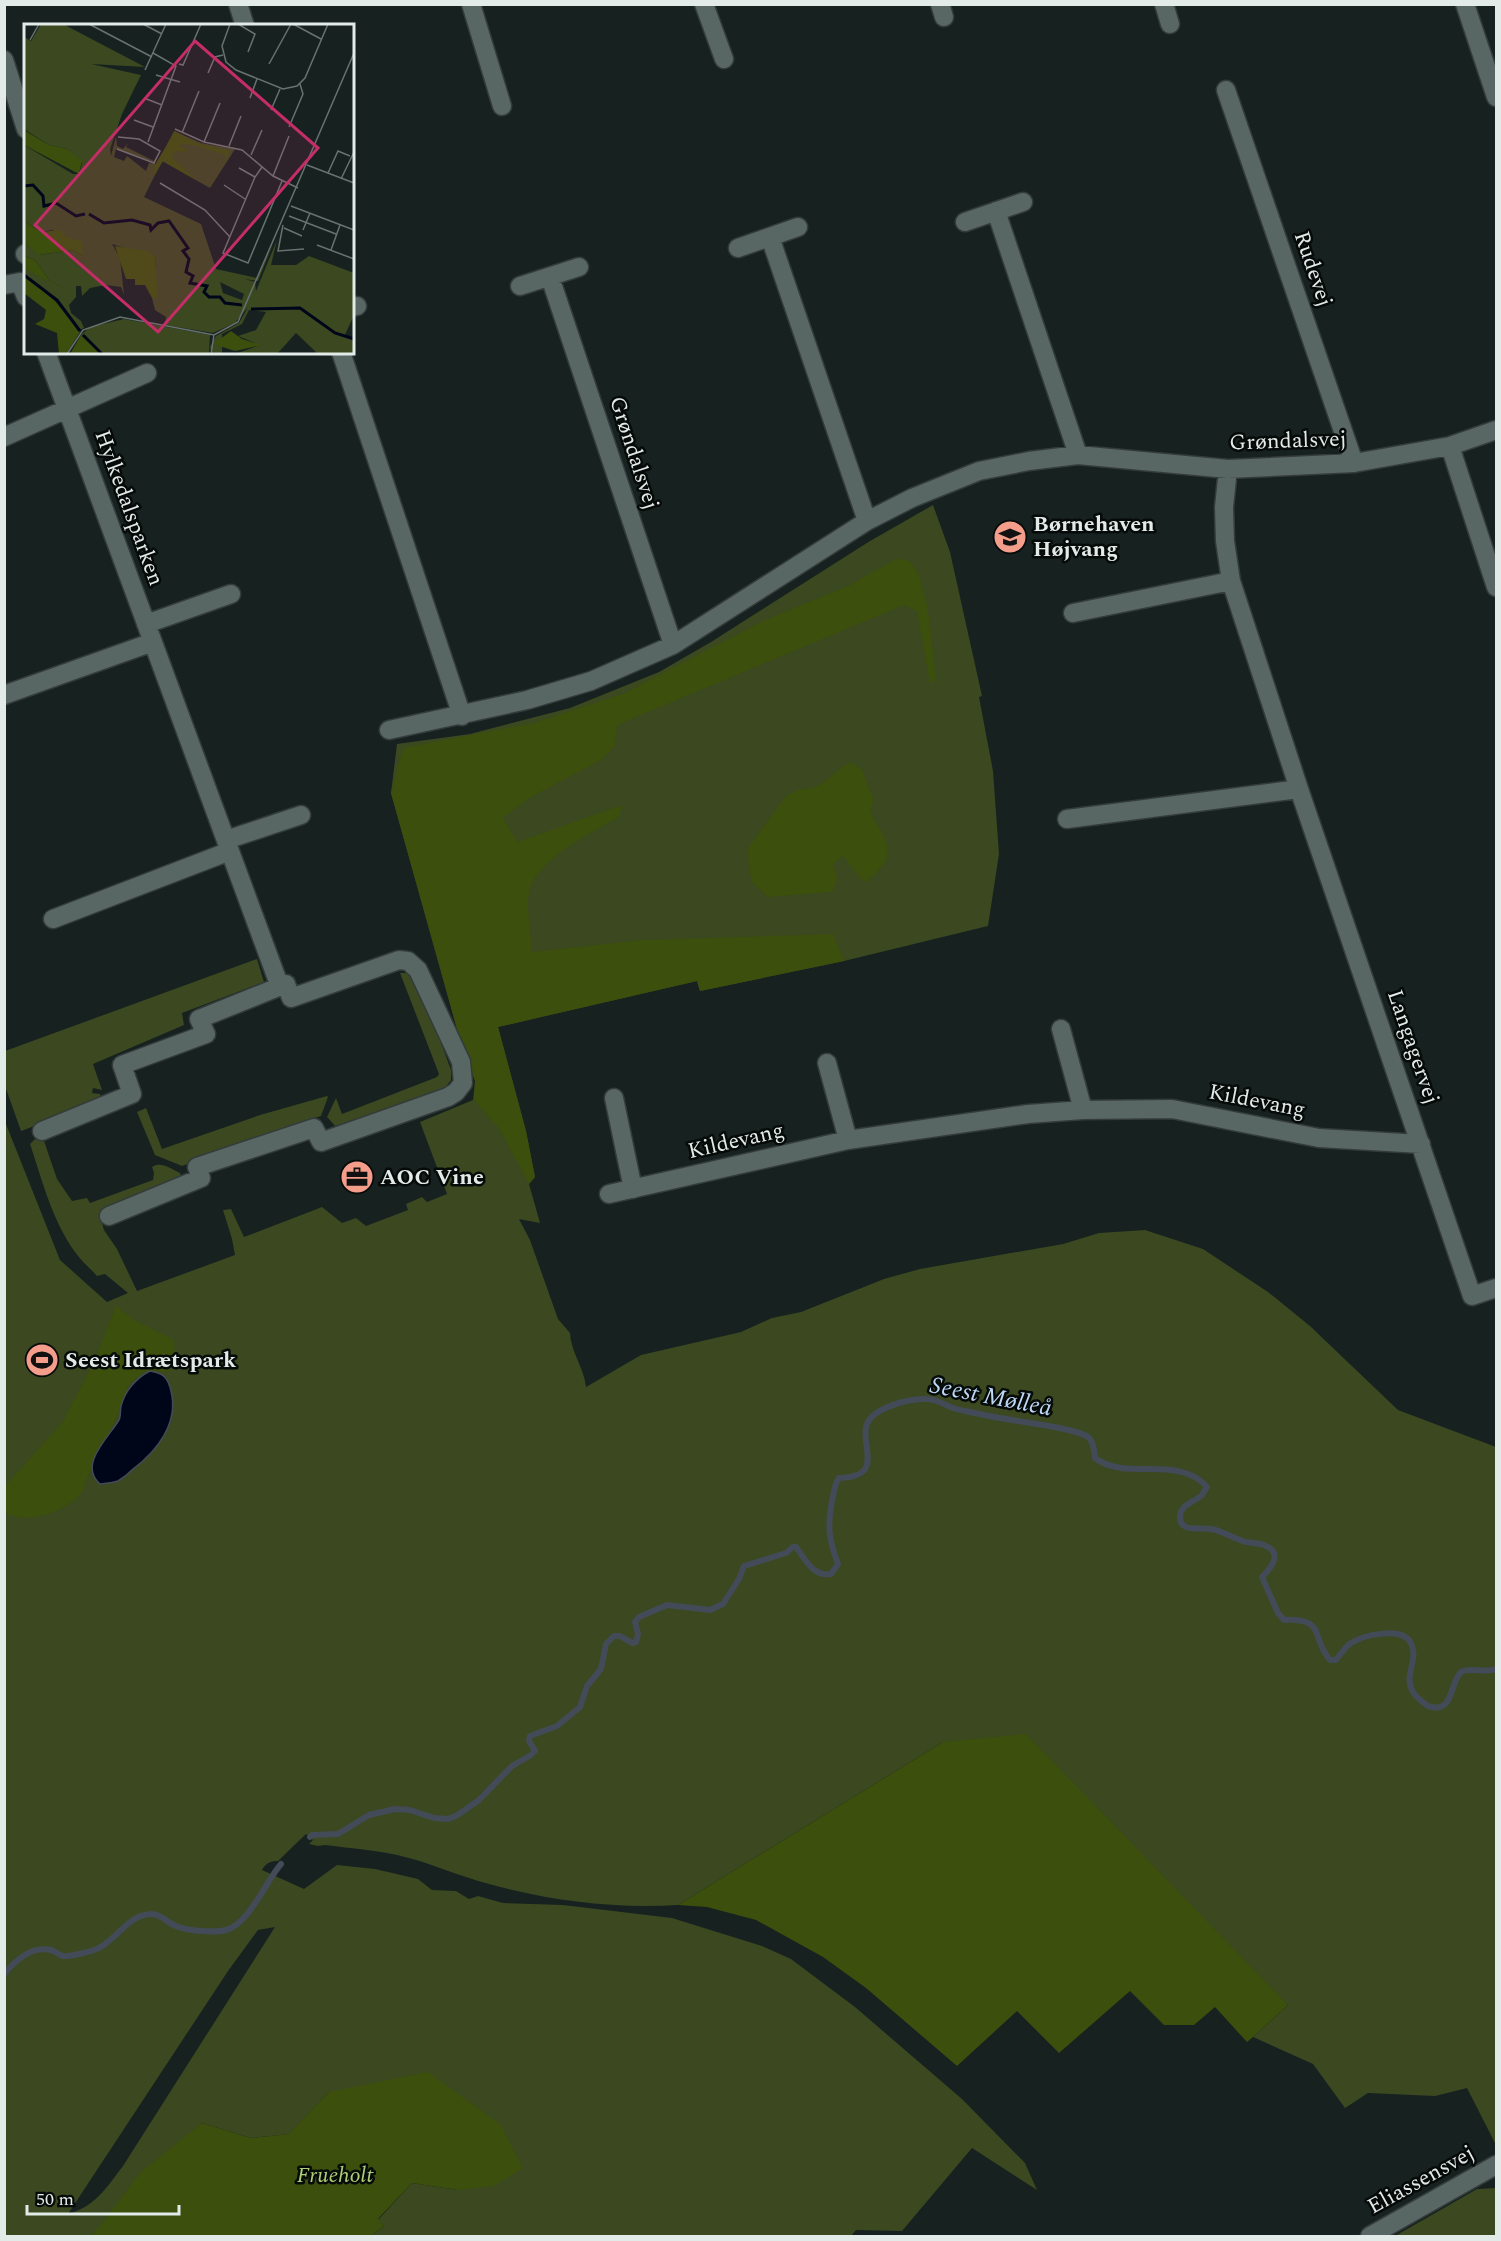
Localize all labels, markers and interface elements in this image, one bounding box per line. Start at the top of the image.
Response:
inset map [24,24,354,354]
street label: Rudevej [1285,227,1341,311]
street label: Grøndalsvej [600,392,668,514]
street label: Grøndalsvej [1229,422,1347,460]
street label: Hylkedalsparken [86,425,172,591]
place label: Børnehaven Højvang [1033,508,1155,566]
school or university icon: Børnehaven Højvang [992,519,1028,555]
street label: Langagervej [1378,985,1448,1109]
street label: Kildevang [1206,1075,1308,1127]
street label: Kildevang [685,1114,787,1168]
office icon: AOC Vine [339,1159,375,1195]
place label: AOC Vine [380,1161,484,1194]
sports icon: Seest Idrætspark [24,1342,60,1378]
place label: Seest Idrætspark [65,1344,237,1377]
water label: Seest Mølleå [927,1368,1055,1426]
street label: Eliassensvej [1361,2137,1481,2223]
park label: Frueholt [297,2159,374,2192]
scale bar [27,2178,178,2216]
text: 50 m [36,2186,74,2213]

